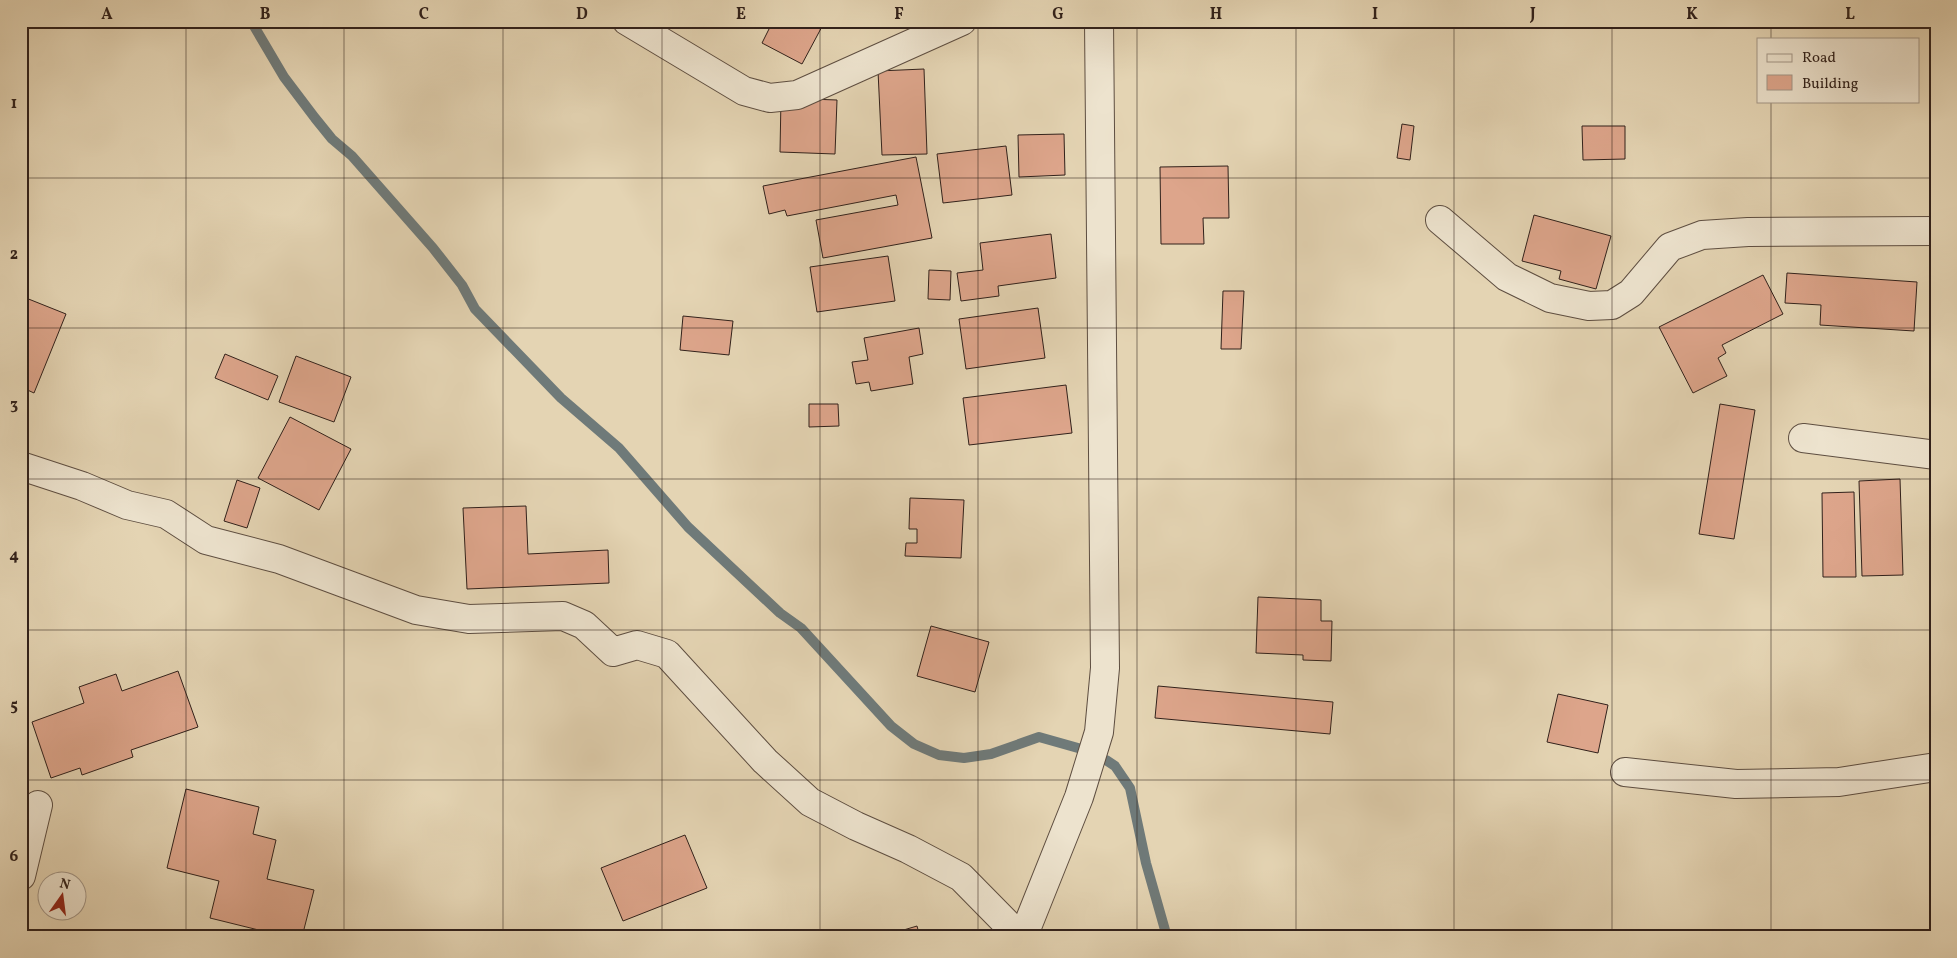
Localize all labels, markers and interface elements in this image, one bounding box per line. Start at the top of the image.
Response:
text: A [101,4,113,26]
text: B [260,4,271,26]
text: C [419,4,429,26]
text: D [576,4,588,26]
text: E [736,4,746,26]
text: F [894,4,904,26]
text: G [1052,4,1064,26]
text: H [1210,4,1222,26]
text: I [1372,4,1378,26]
text: J [1529,4,1536,26]
text: K [1686,4,1698,26]
text: L [1845,4,1855,26]
legend [1757,38,1920,102]
text: Road [1802,48,1836,69]
text: Building [1802,74,1859,95]
text: 1 [11,93,17,115]
text: 2 [10,244,18,266]
text: 3 [10,394,18,416]
text: 4 [9,545,19,567]
text: 5 [10,695,18,717]
text: 6 [10,846,19,868]
north arrow [38,870,88,920]
text: N [58,874,72,895]

